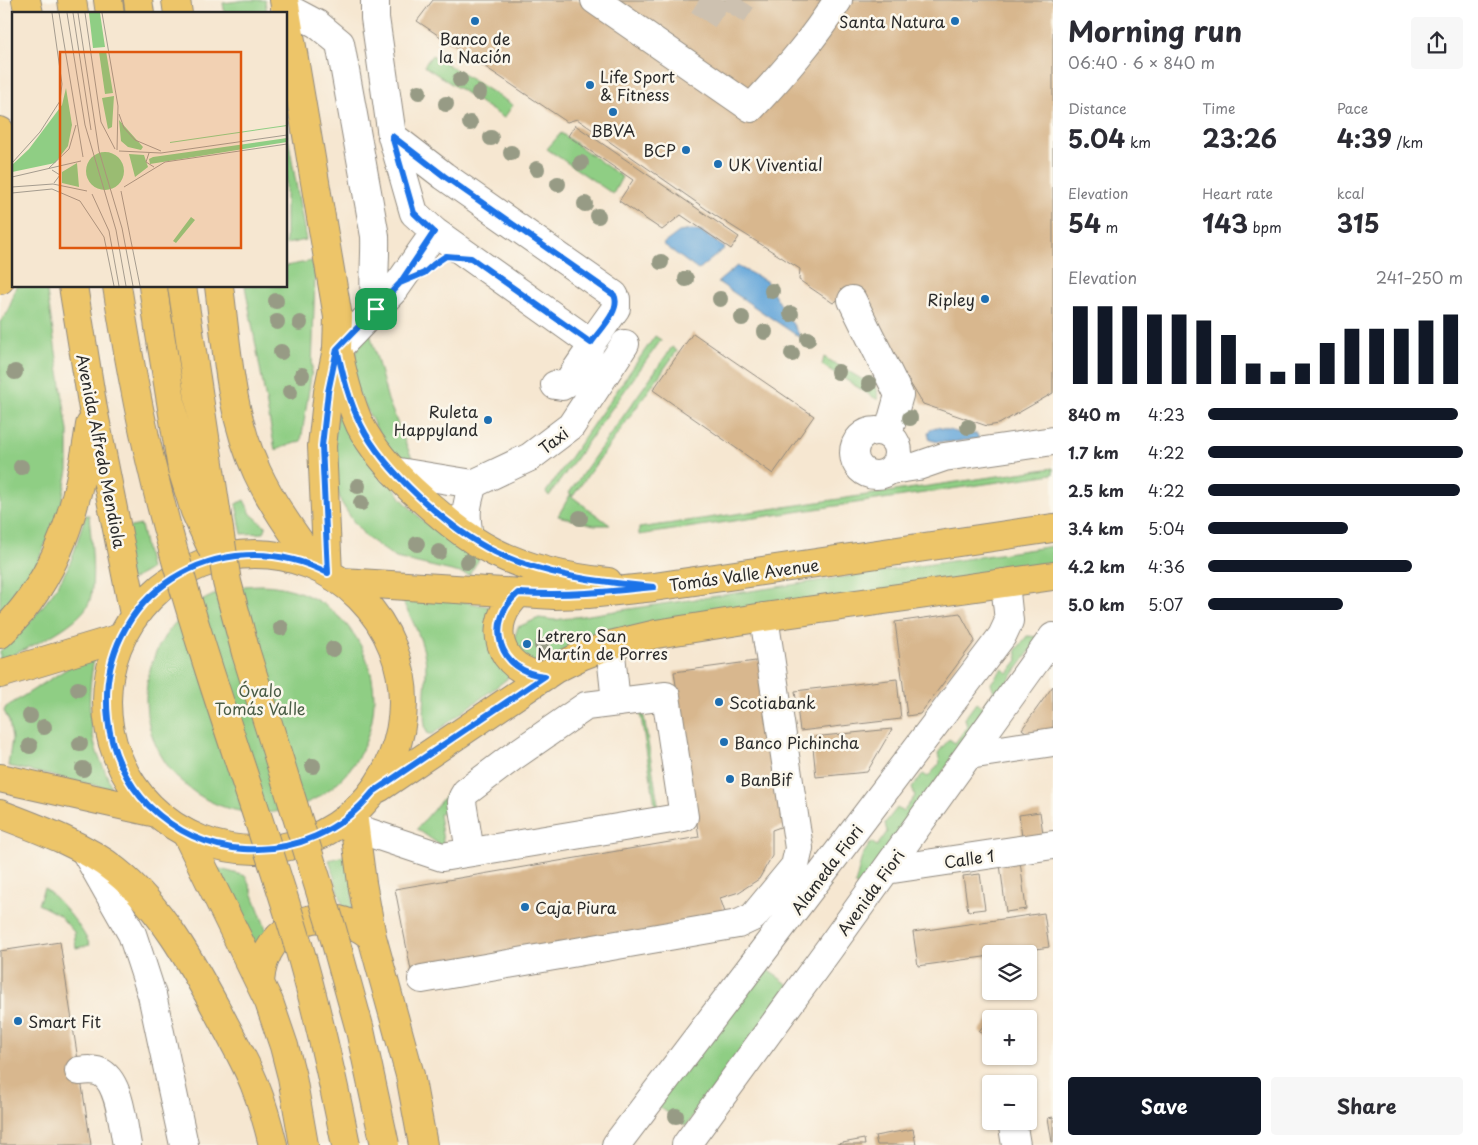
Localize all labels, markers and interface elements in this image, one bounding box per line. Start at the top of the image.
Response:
place label: Santa Natura [839,9,946,33]
text: Morning run [1068,9,1242,52]
inset map [12,12,288,288]
marker: Banco de la Nación [469,15,481,27]
marker: Santa Natura [949,15,961,27]
button: share [1411,17,1463,69]
place label: Banco de la Nación [439,26,511,68]
text: 06:40 · 6 × 840 m [1068,50,1215,74]
place label: Life Sport & Fitness [600,64,676,106]
marker: Life Sport & Fitness [584,79,596,91]
text: Distance [1068,98,1127,119]
text: Time [1202,98,1235,119]
text: Pace [1337,98,1368,119]
marker: BBVA [607,106,619,118]
place label: BBVA [591,118,635,142]
text: 5.04 [1068,119,1125,157]
text: 23:26 [1202,119,1277,157]
text: 4:39 [1337,119,1392,157]
text: km [1125,132,1151,153]
text: /km [1392,132,1423,153]
place label: BCP [644,138,676,162]
marker: BCP [680,144,692,156]
place label: UK Vivential [728,152,822,176]
marker: UK Vivential [712,158,724,170]
text: Elevation [1068,183,1128,204]
text: Heart rate [1202,183,1273,204]
text: kcal [1337,183,1365,204]
text: 54 [1068,204,1101,242]
text: 143 [1202,204,1248,242]
text: 315 [1337,204,1380,242]
text: m [1101,217,1118,238]
text: bpm [1248,217,1282,238]
text: Elevation [1068,265,1137,289]
text: 241–250 m [1376,265,1463,289]
place label: Ripley [927,287,975,311]
pin [355,288,397,330]
marker: Ripley [979,293,991,305]
icon: arrive [362,295,390,323]
street label: Avenida Alfredo Mendiola [71,352,133,550]
place label: Ruleta Happyland [394,399,478,441]
text: 840 m [1068,402,1121,426]
text: 4:23 [1148,402,1185,426]
marker: Ruleta Happyland [482,414,494,426]
street label: Taxi [533,421,573,459]
text: 1.7 km [1068,440,1119,464]
text: 4:22 [1148,440,1185,464]
text: 2.5 km [1068,478,1124,502]
text: 4:22 [1148,478,1185,502]
text: 3.4 km [1068,516,1124,540]
text: 5:04 [1148,516,1185,540]
street label: Tomás Valle Avenue [668,552,821,596]
text: 4.2 km [1068,554,1125,578]
text: 4:36 [1148,554,1185,578]
text: 5.0 km [1068,592,1125,616]
text: 5:07 [1148,592,1183,616]
place label: Letrero San Martín de Porres [537,623,668,665]
marker: Letrero San Martín de Porres [521,638,533,650]
park label: Óvalo Tomás Valle [215,678,306,720]
place label: Scotiabank [729,690,816,714]
marker: Scotiabank [713,696,725,708]
place label: Banco Pichincha [734,730,859,754]
marker: Banco Pichincha [718,736,730,748]
place label: BanBif [740,767,794,791]
marker: BanBif [724,773,736,785]
street label: Alameda Fiori [784,819,868,919]
street label: Calle 1 [942,843,996,873]
street label: Avenida Fiori [831,844,909,940]
place label: Caja Piura [535,895,617,919]
marker: Caja Piura [519,901,531,913]
map controls [982,945,1037,1130]
button: layers [982,945,1037,1000]
place label: Smart Fit [28,1009,101,1033]
button: + [982,1010,1037,1065]
marker: Smart Fit [12,1015,24,1027]
button: − [982,1075,1037,1130]
button: Save [1068,1077,1261,1135]
button: Share [1271,1077,1463,1135]

